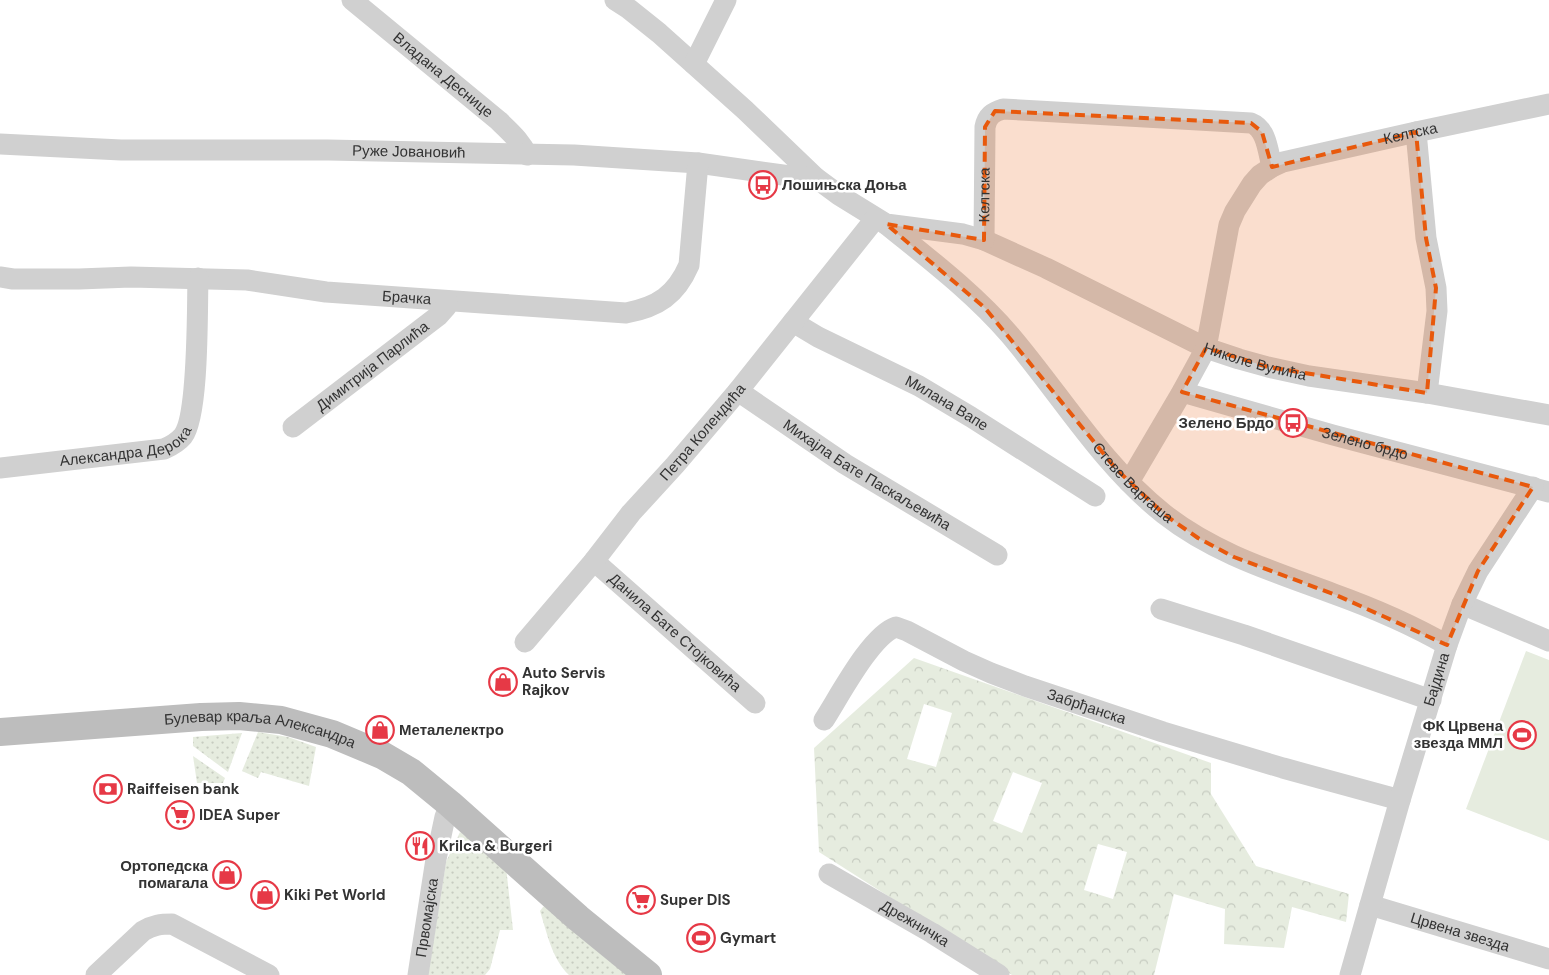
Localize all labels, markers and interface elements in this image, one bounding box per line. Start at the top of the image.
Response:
street label: Владана Деснице [389,28,497,122]
street label: Келтска [1381,118,1440,149]
street label: Руже Јовановић [352,140,466,163]
street label: Келтска [974,167,995,223]
bus stop icon: Лошињска Доња [748,170,778,200]
place label: Лошињска Доња [782,175,907,195]
street label: Брачка [381,286,433,309]
street label: Димитрија Парлића [312,316,434,416]
street label: Николе Вулића [1201,338,1309,385]
street label: Милана Вапе [902,371,992,436]
street label: Петра Колендића [655,379,750,485]
bus stop icon: Зелено Брдо [1278,408,1308,438]
place label: Зелено Брдо [1179,413,1274,433]
street label: Михајла Бате Паскаљевића [779,415,955,536]
street label: Зелено брдо [1319,422,1410,464]
street label: Александра Дерока [58,423,197,471]
street label: Стеве Варгаша [1088,438,1178,528]
street label: Данила Бате Стојковића [604,569,746,697]
street label: Бајдина [1419,649,1454,709]
place label: Auto Servis Rajkov [522,663,606,700]
shop icon: Auto Servis Rajkov [488,667,518,697]
street label: Забрђанска [1044,684,1129,729]
street label: Булевар краља Александра [163,706,359,753]
shop icon: Металелектро [365,715,395,745]
place label: ФК Црвена звезда ММЛ [1414,716,1504,753]
place label: Металелектро [399,720,504,740]
sports icon: ФК Црвена звезда ММЛ [1507,720,1537,750]
bank icon: Raiffeisen bank [93,774,123,804]
place label: Raiffeisen bank [127,779,240,799]
supermarket icon: IDEA Super [165,800,195,830]
place label: IDEA Super [199,805,280,825]
restaurant icon: Krilca & Burgeri [405,831,435,861]
place label: Krilca & Burgeri [439,836,552,856]
place label: Ортопедска помагала [120,856,209,893]
shop icon: Ортопедска помагала [212,860,242,890]
street label: Првомајска [411,876,443,959]
shop icon: Kiki Pet World [250,880,280,910]
place label: Kiki Pet World [284,885,386,905]
supermarket icon: Super DIS [626,885,656,915]
place label: Super DIS [660,890,731,910]
street label: Дрежничка [877,896,954,952]
street label: Црвена звезда [1408,908,1513,957]
sports icon: Gymart [686,923,716,953]
place label: Gymart [720,928,776,948]

